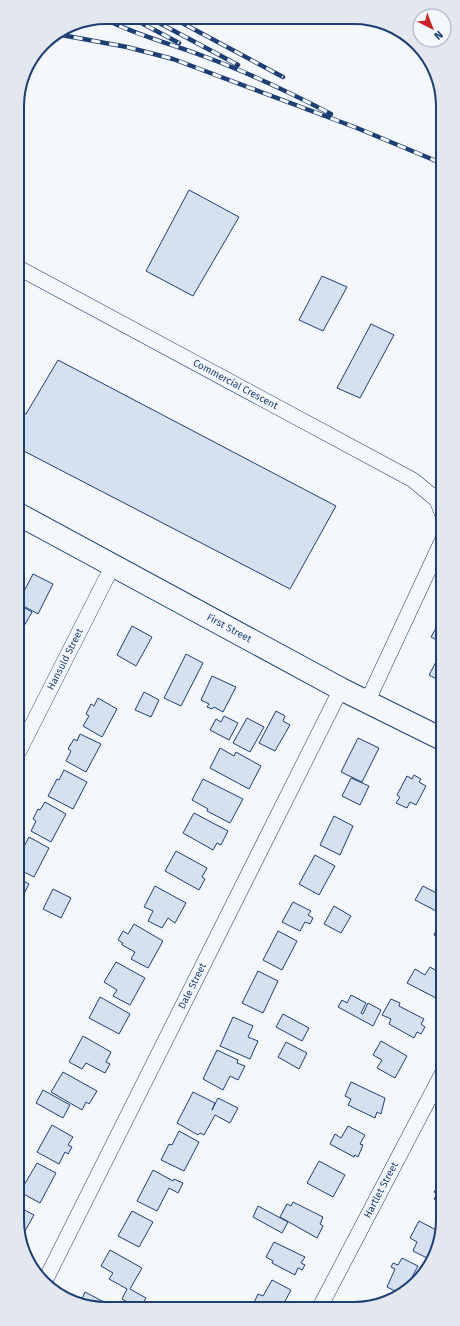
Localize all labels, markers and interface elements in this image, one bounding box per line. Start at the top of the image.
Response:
north arrow [412,8,452,48]
text: N [431,28,445,42]
street label: Commercial Crescent [191,357,280,412]
street label: First Street [205,611,254,646]
street label: Hansuld Street [45,626,86,692]
street label: Dale Street [176,961,209,1011]
street label: Hartlet Street [362,1160,401,1220]

